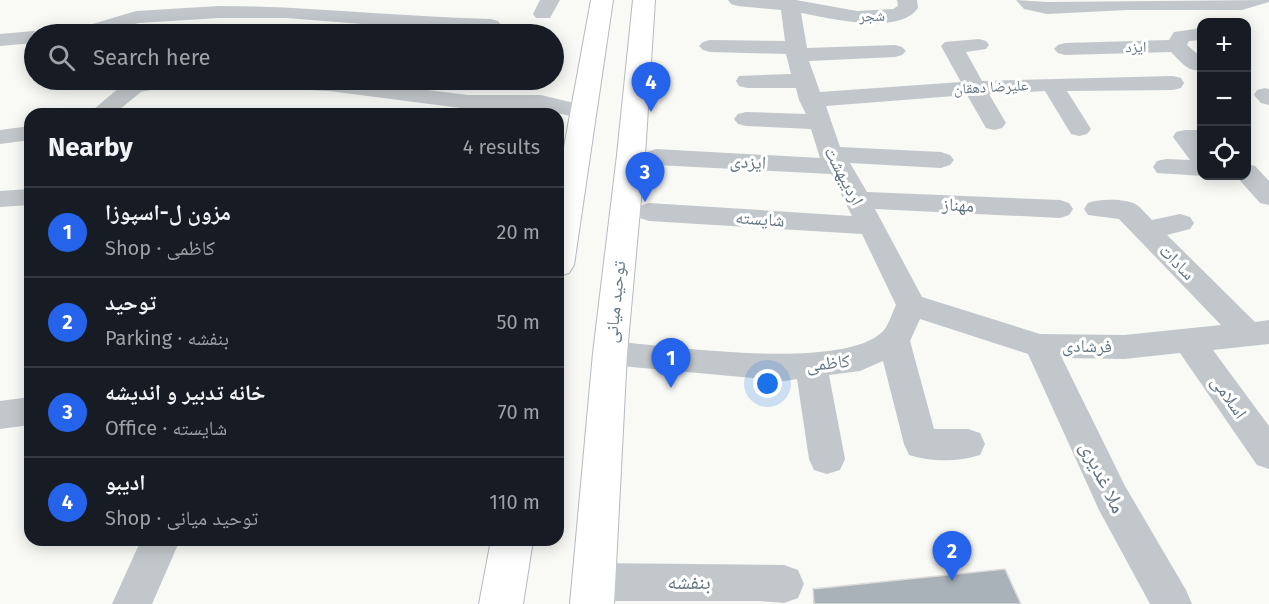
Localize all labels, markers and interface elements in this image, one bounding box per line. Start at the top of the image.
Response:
street label: شجر [858,7,885,25]
map controls [1197,18,1251,180]
button: + [1197,18,1251,72]
search box [24,24,564,90]
street label: ایزد [1125,38,1147,56]
icon: search [45,41,78,74]
text: Search here [93,44,211,71]
pin: 4 [632,63,670,112]
button: − [1197,72,1251,126]
street label: علیرضا دهقان [953,76,1029,99]
button: locate [1197,126,1251,180]
text: Nearby [48,132,133,163]
text: 4 results [463,135,540,159]
street label: اردیبهشت [819,143,869,209]
street label: ایزدی [729,150,767,174]
pin: 3 [626,152,664,202]
street label: مهناز [941,193,974,217]
text: مزون ل-اسپوزا [105,199,231,226]
street label: شایسته [735,206,785,232]
text: 1 [63,220,72,244]
text: 20 m [497,220,540,244]
text: Shop · کاظمی [105,236,215,260]
street label: سادات [1154,239,1200,285]
street label: توحید میانی [600,260,630,344]
text: توحید [105,289,156,316]
text: 2 [62,310,73,334]
text: 50 m [496,310,540,334]
text: Parking · بنفشه [105,326,229,350]
street label: فرشادی [1062,335,1112,357]
pin: 1 [652,338,690,388]
street label: کاظمی [805,350,851,376]
your location [753,369,782,398]
street label: اسلامی [1206,371,1252,423]
text: خانه تدبیر و اندیشه [105,379,265,406]
text: 3 [62,400,73,424]
text: 70 m [498,400,540,424]
text: Office · شایسته [105,416,227,440]
street label: ملا غدیری [1074,437,1132,517]
text: ادیبو [105,469,146,496]
text: 4 [62,490,73,514]
text: 110 m [489,490,540,514]
text: Shop · توحید میانی [105,506,258,530]
pin: 2 [932,532,972,581]
street label: بنفشه [667,569,711,595]

